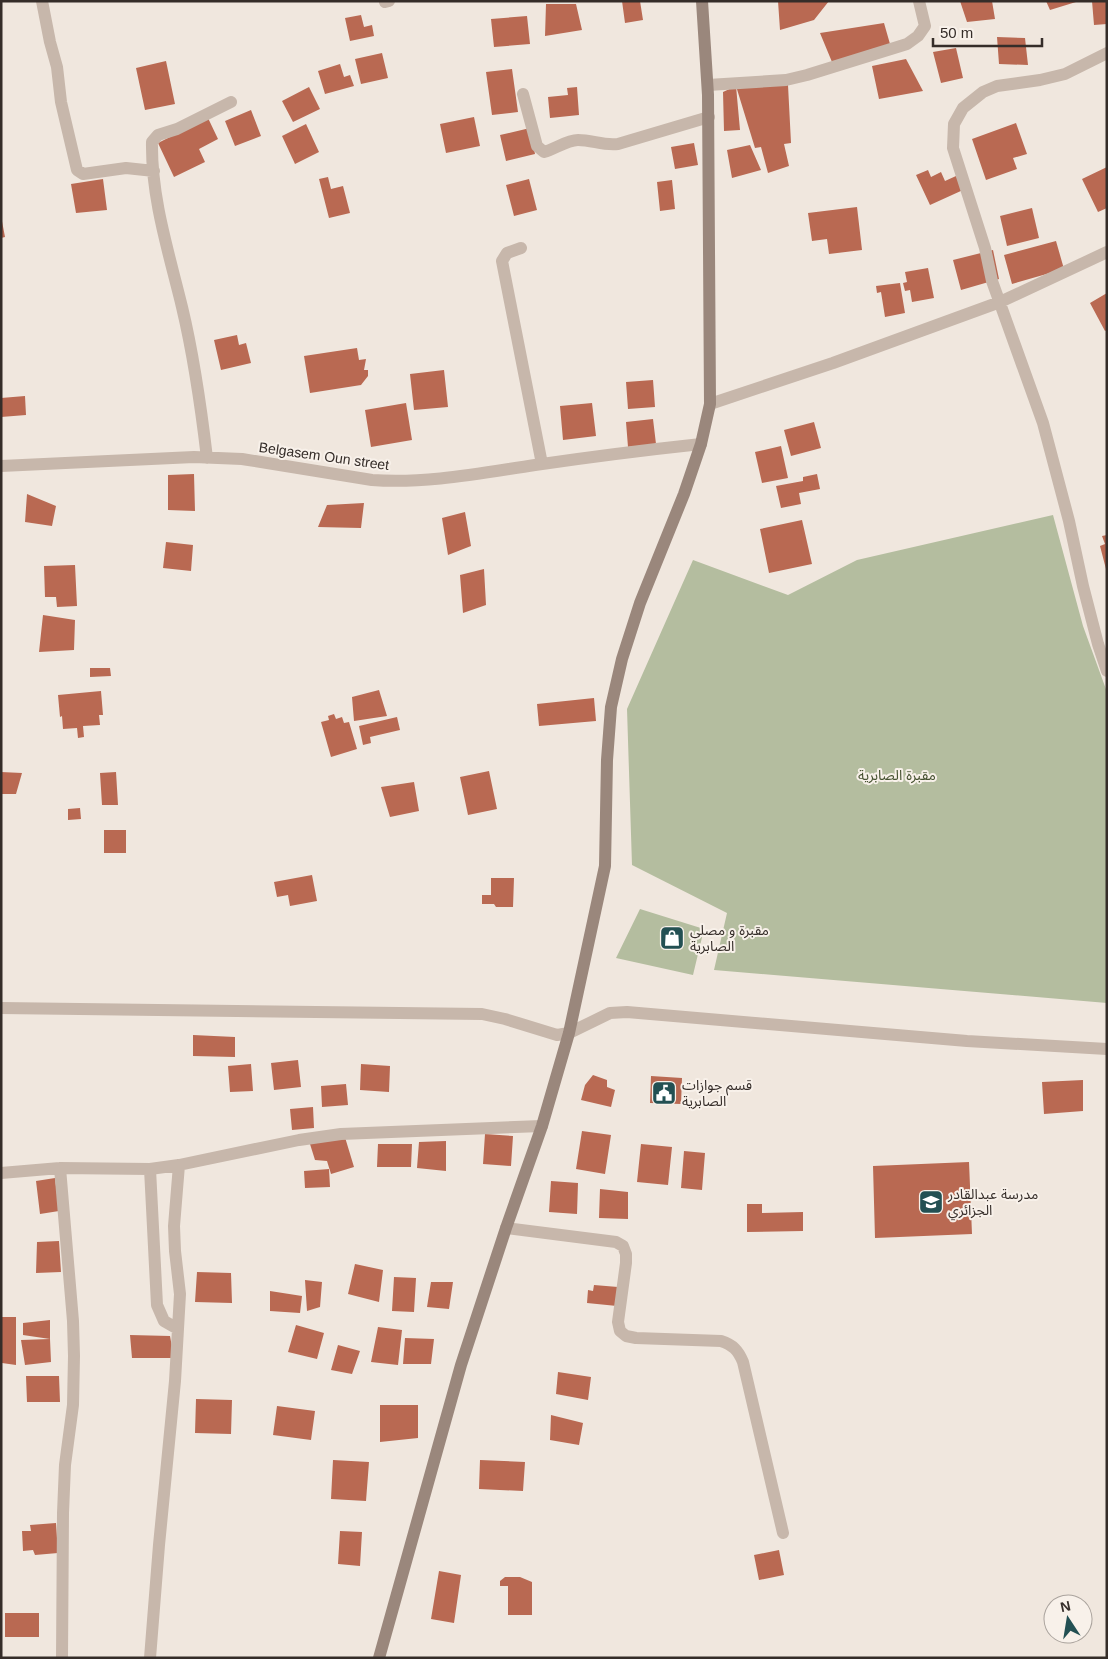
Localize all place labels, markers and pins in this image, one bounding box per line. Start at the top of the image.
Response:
place label: مقبرة و مصلى الصابرية [690,922,769,955]
shop icon: مقبرة و مصلى الصابرية [659,925,685,951]
place label: قسم جوازات الصابرية [682,1077,752,1110]
public building icon: قسم جوازات الصابرية [651,1080,677,1106]
place label: مدرسة عبدالقادر الجزائري [947,1186,1038,1221]
school or university icon: مدرسة عبدالقادر الجزائري [918,1189,944,1215]

